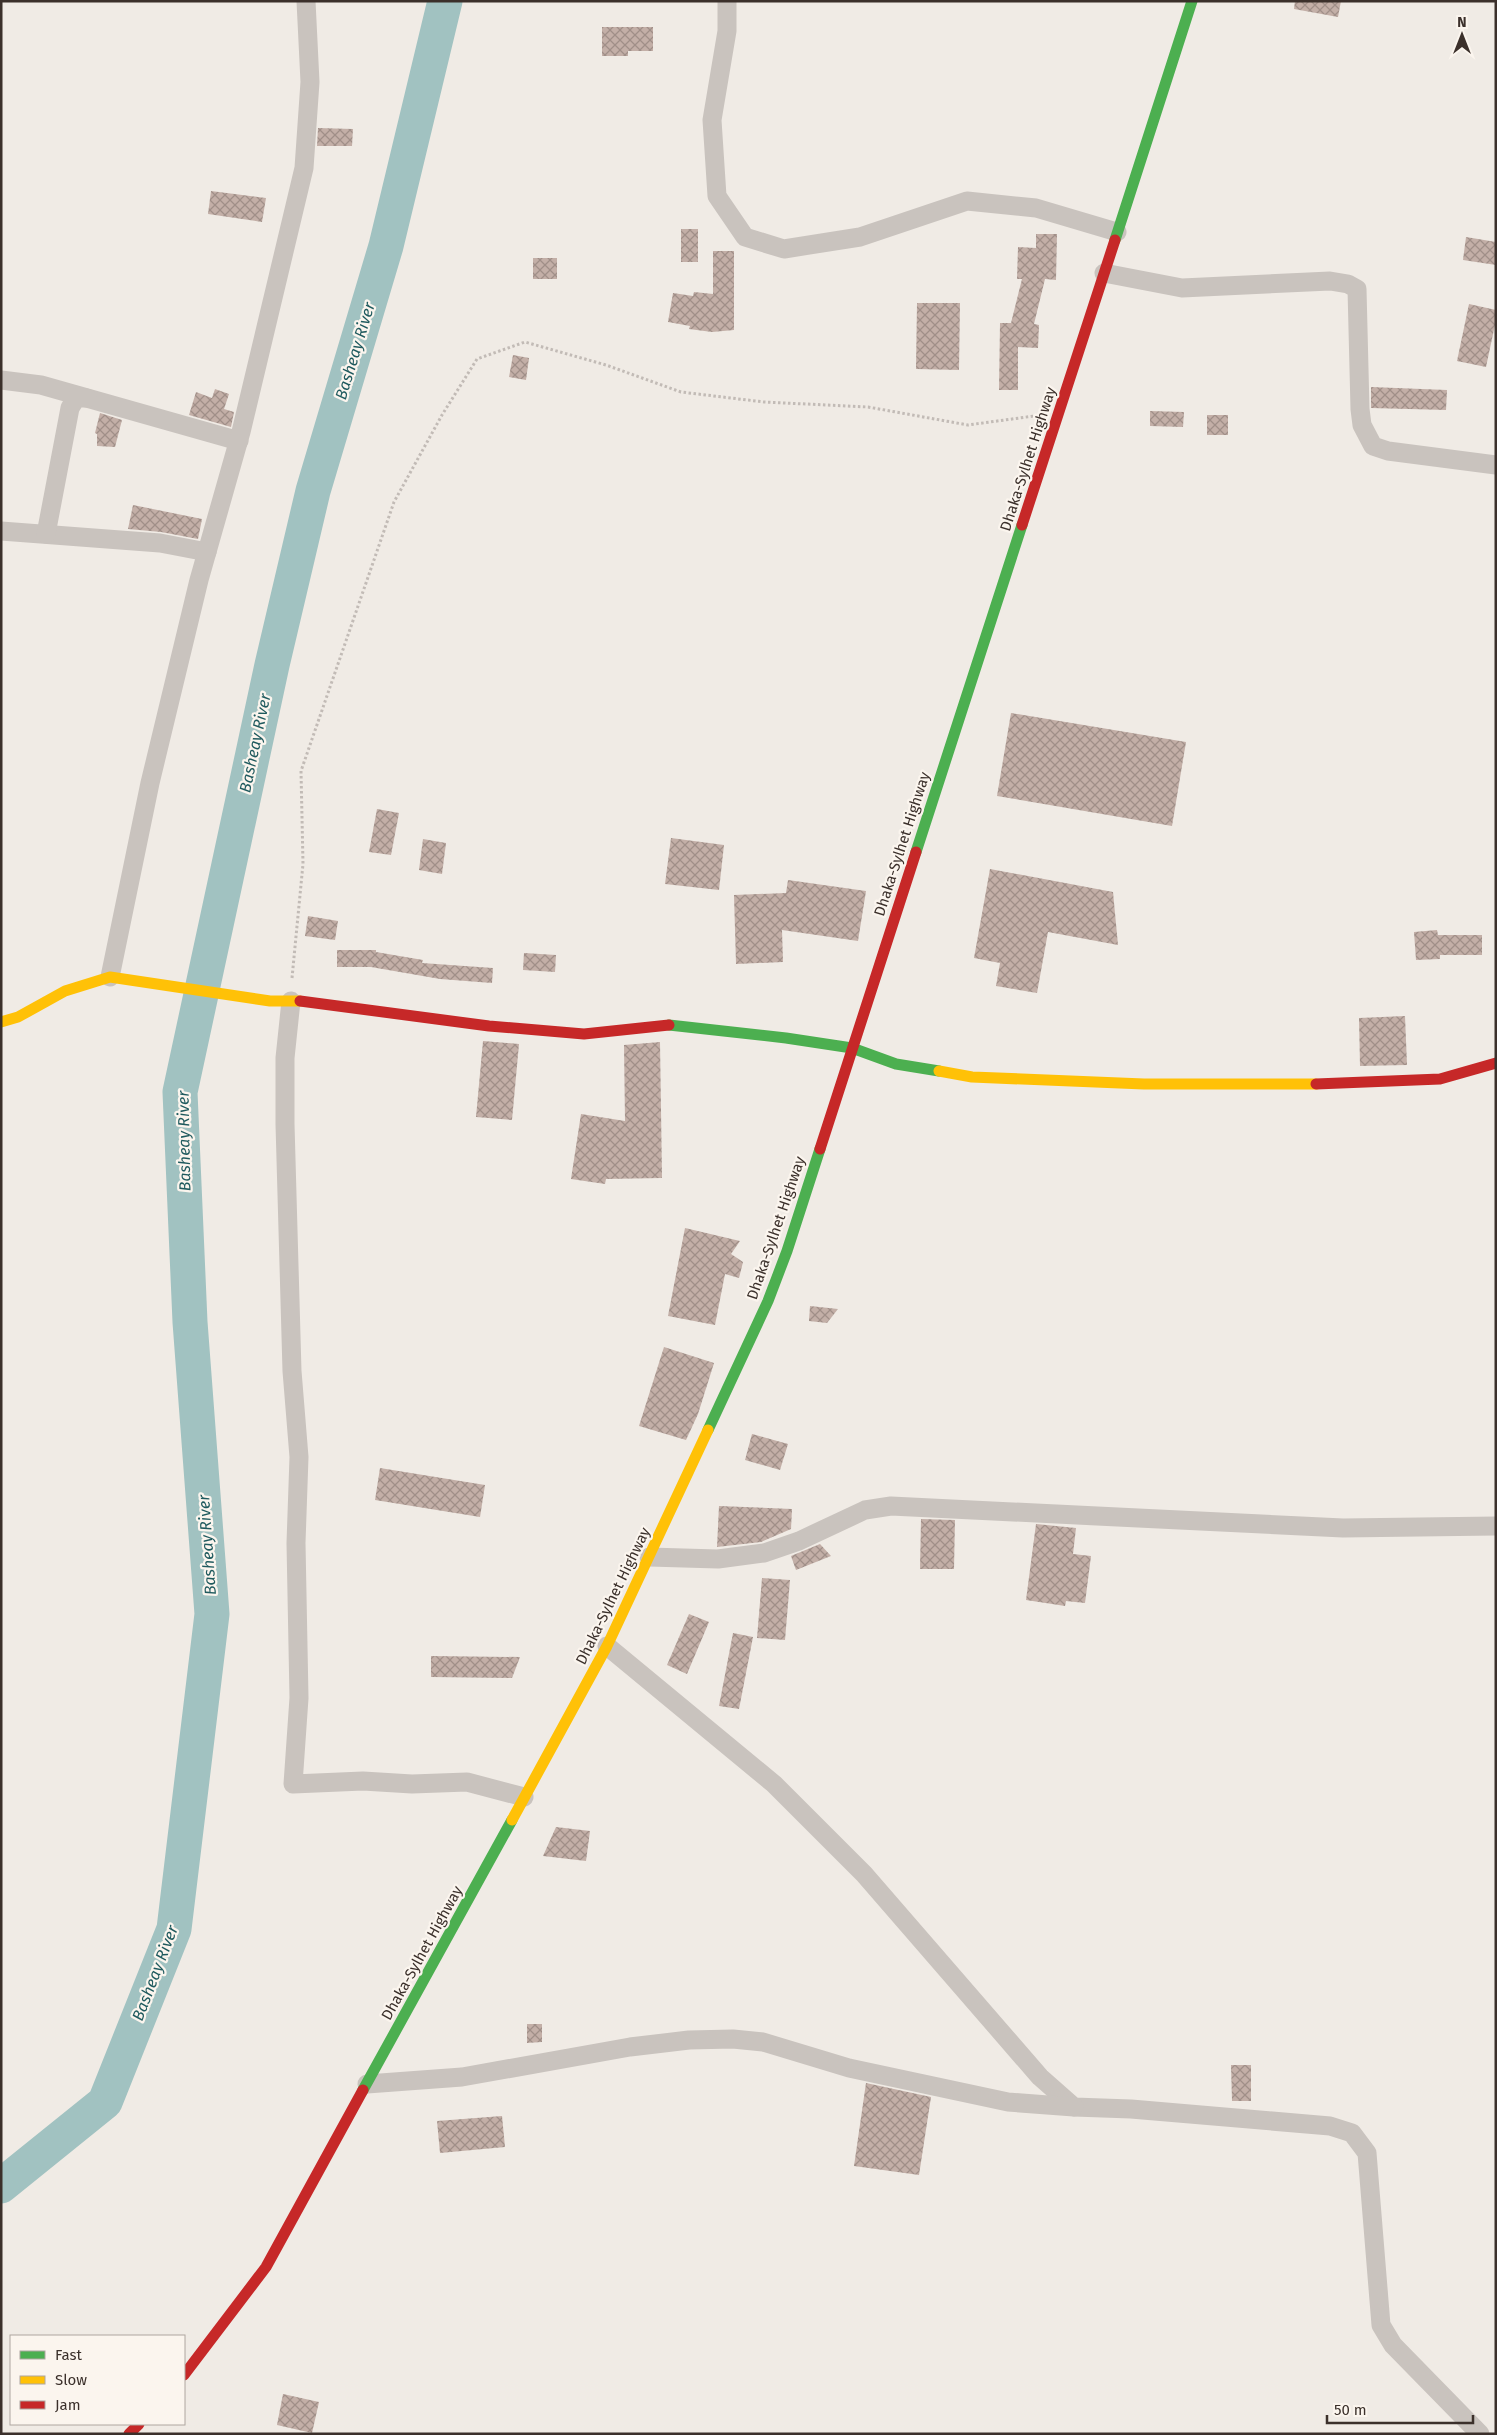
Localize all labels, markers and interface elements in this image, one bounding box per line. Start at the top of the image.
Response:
north arrow [1437,10,1487,60]
text: N [1457,14,1467,31]
water label: Basheay River [331,299,379,402]
street label: Dhaka-Sylhet Highway [996,384,1060,533]
water label: Basheay River [235,691,275,794]
street label: Dhaka-Sylhet Highway [870,769,934,918]
water label: Basheay River [174,1090,194,1192]
street label: Dhaka-Sylhet Highway [743,1153,809,1302]
water label: Basheay River [194,1493,220,1596]
street label: Dhaka-Sylhet Highway [572,1524,654,1668]
street label: Dhaka-Sylhet Highway [378,1882,467,2023]
water label: Basheay River [128,1922,182,2023]
legend [10,2335,185,2425]
text: Fast [55,2346,82,2364]
text: Slow [55,2371,87,2389]
scale bar [1327,2392,1473,2424]
text: Jam [55,2396,81,2414]
text: 50 m [1334,2401,1367,2419]

